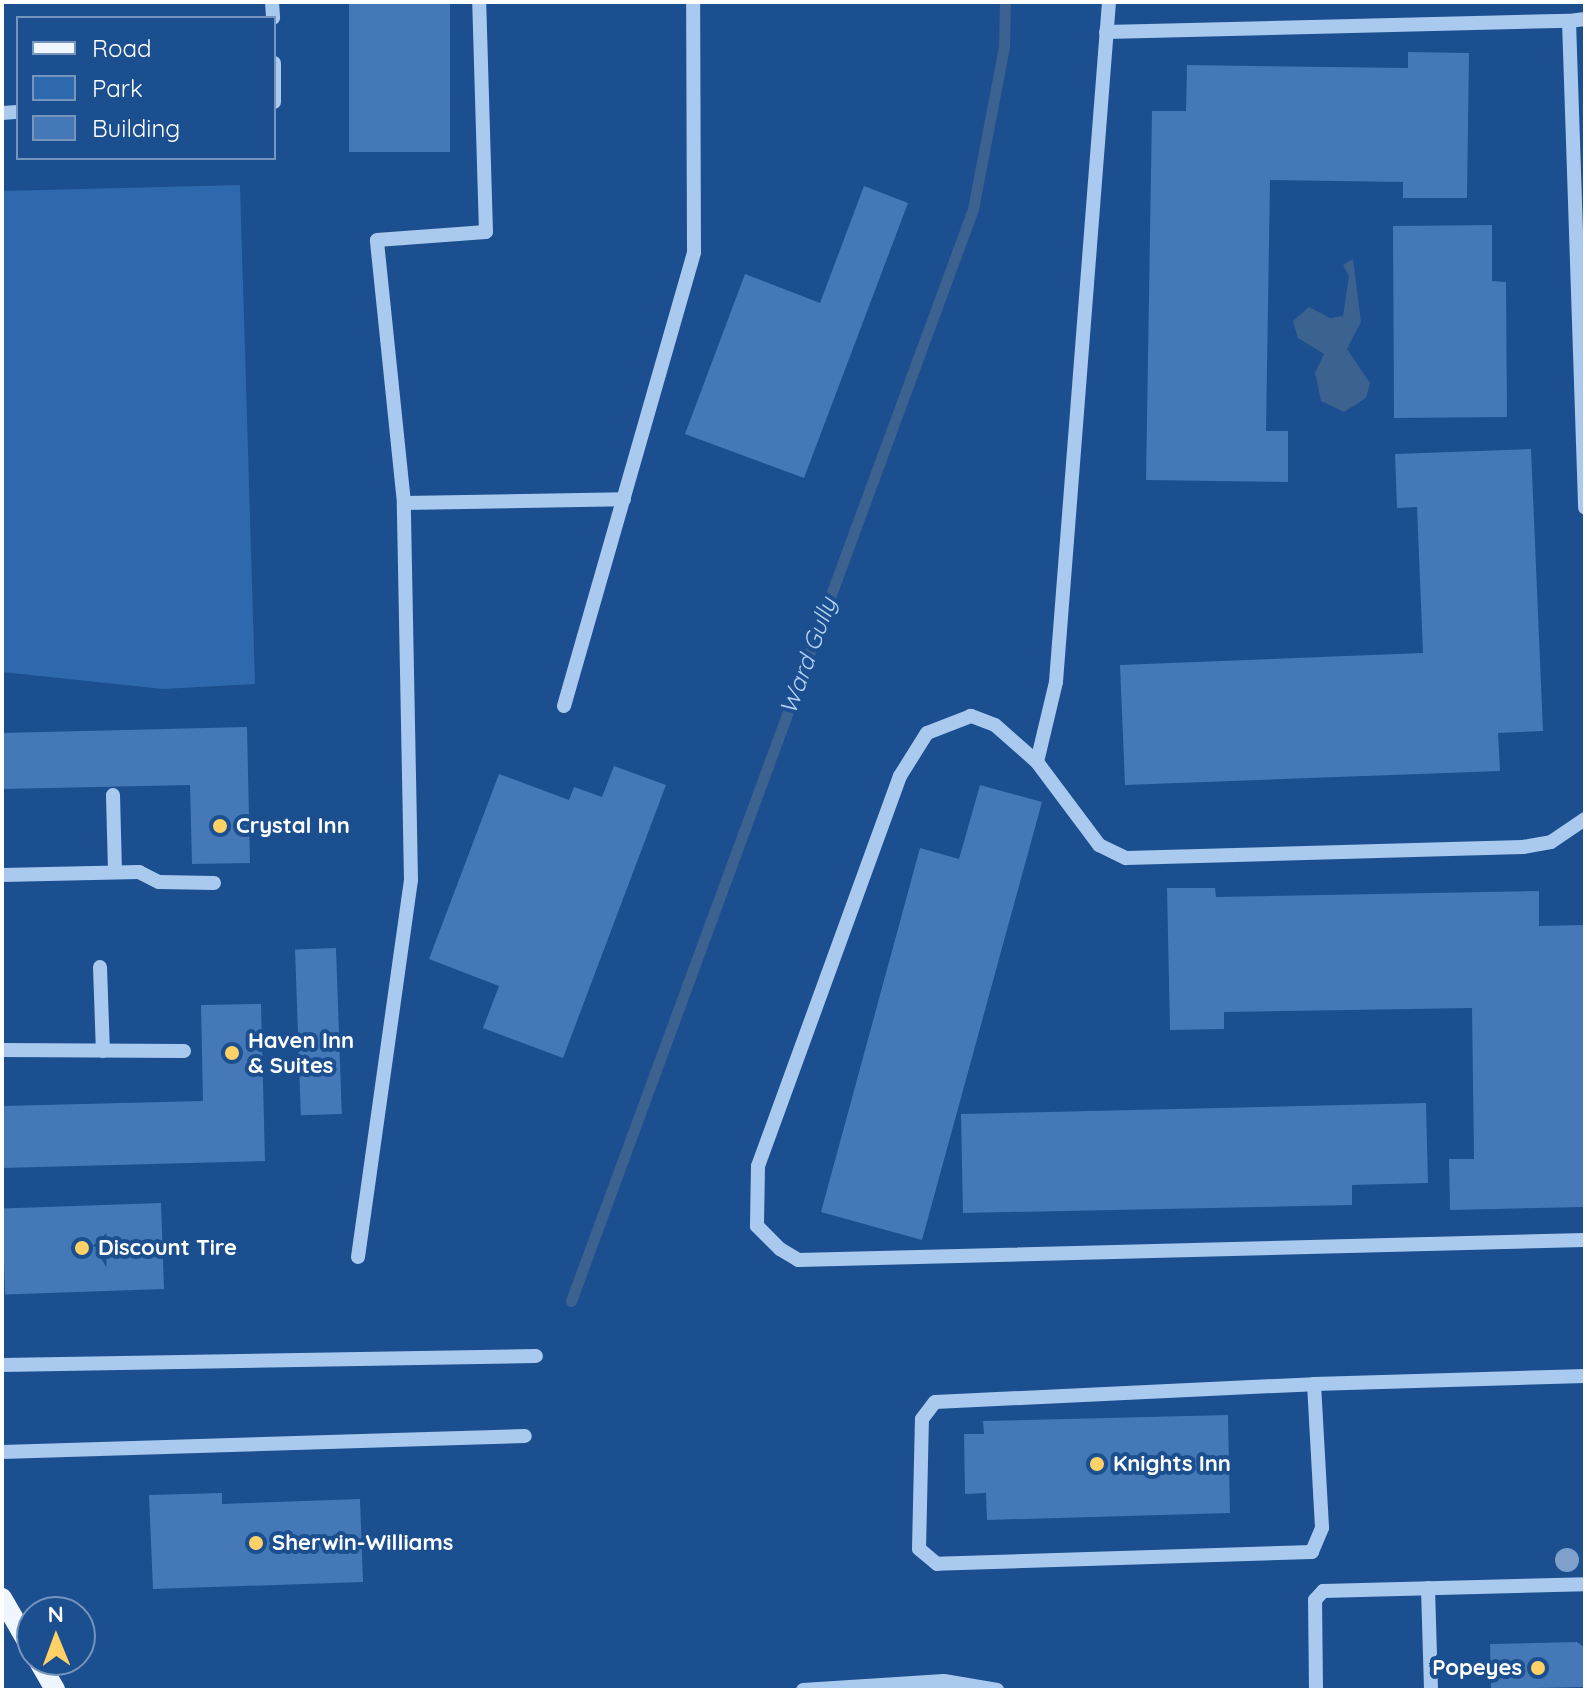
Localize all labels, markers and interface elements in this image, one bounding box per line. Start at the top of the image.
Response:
legend [16,16,276,160]
text: Road [92,33,152,63]
text: Park [92,73,143,103]
text: Building [92,113,180,143]
water label: Ward Gully [774,594,842,718]
place label: Crystal Inn [236,813,350,839]
marker: Crystal Inn [211,817,229,835]
place label: Haven Inn & Suites [248,1027,354,1078]
marker: Haven Inn & Suites [223,1044,241,1062]
place label: Discount Tire [98,1235,237,1261]
marker: Discount Tire [73,1239,91,1257]
place label: Knights Inn [1113,1451,1231,1477]
marker: Knights Inn [1088,1455,1106,1473]
place label: Sherwin-Williams [272,1530,453,1556]
marker: Sherwin-Williams [247,1534,265,1552]
north arrow [16,1596,96,1676]
text: N [47,1600,64,1628]
place label: Popeyes [1432,1655,1522,1681]
marker: Popeyes [1529,1659,1547,1677]

